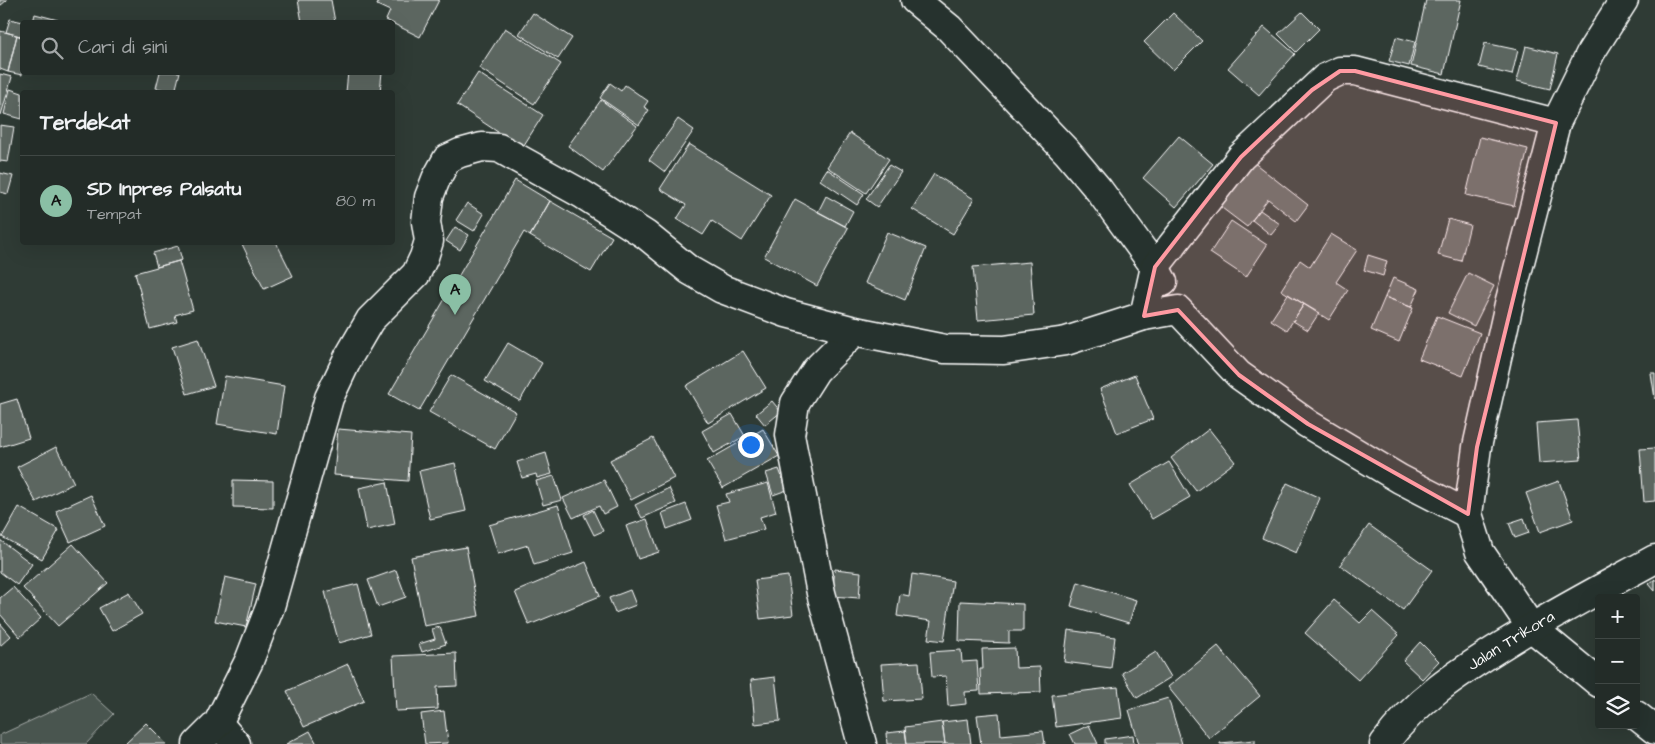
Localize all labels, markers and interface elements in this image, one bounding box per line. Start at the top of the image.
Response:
search box [20,20,395,75]
icon: search [38,34,66,62]
text: Cari di sini [78,34,167,61]
text: Terdekat [40,108,130,137]
text: SD Inpres Palsatu [87,176,241,203]
text: A [51,190,61,212]
text: 80 m [336,190,375,212]
text: Tempat [87,203,142,225]
pin: A [439,274,471,315]
your location [738,432,764,458]
map controls [1595,594,1640,729]
button: + [1595,594,1640,639]
street label: Jalan Trikora [1463,605,1559,676]
button: − [1595,639,1640,684]
button: layers [1595,684,1640,729]

